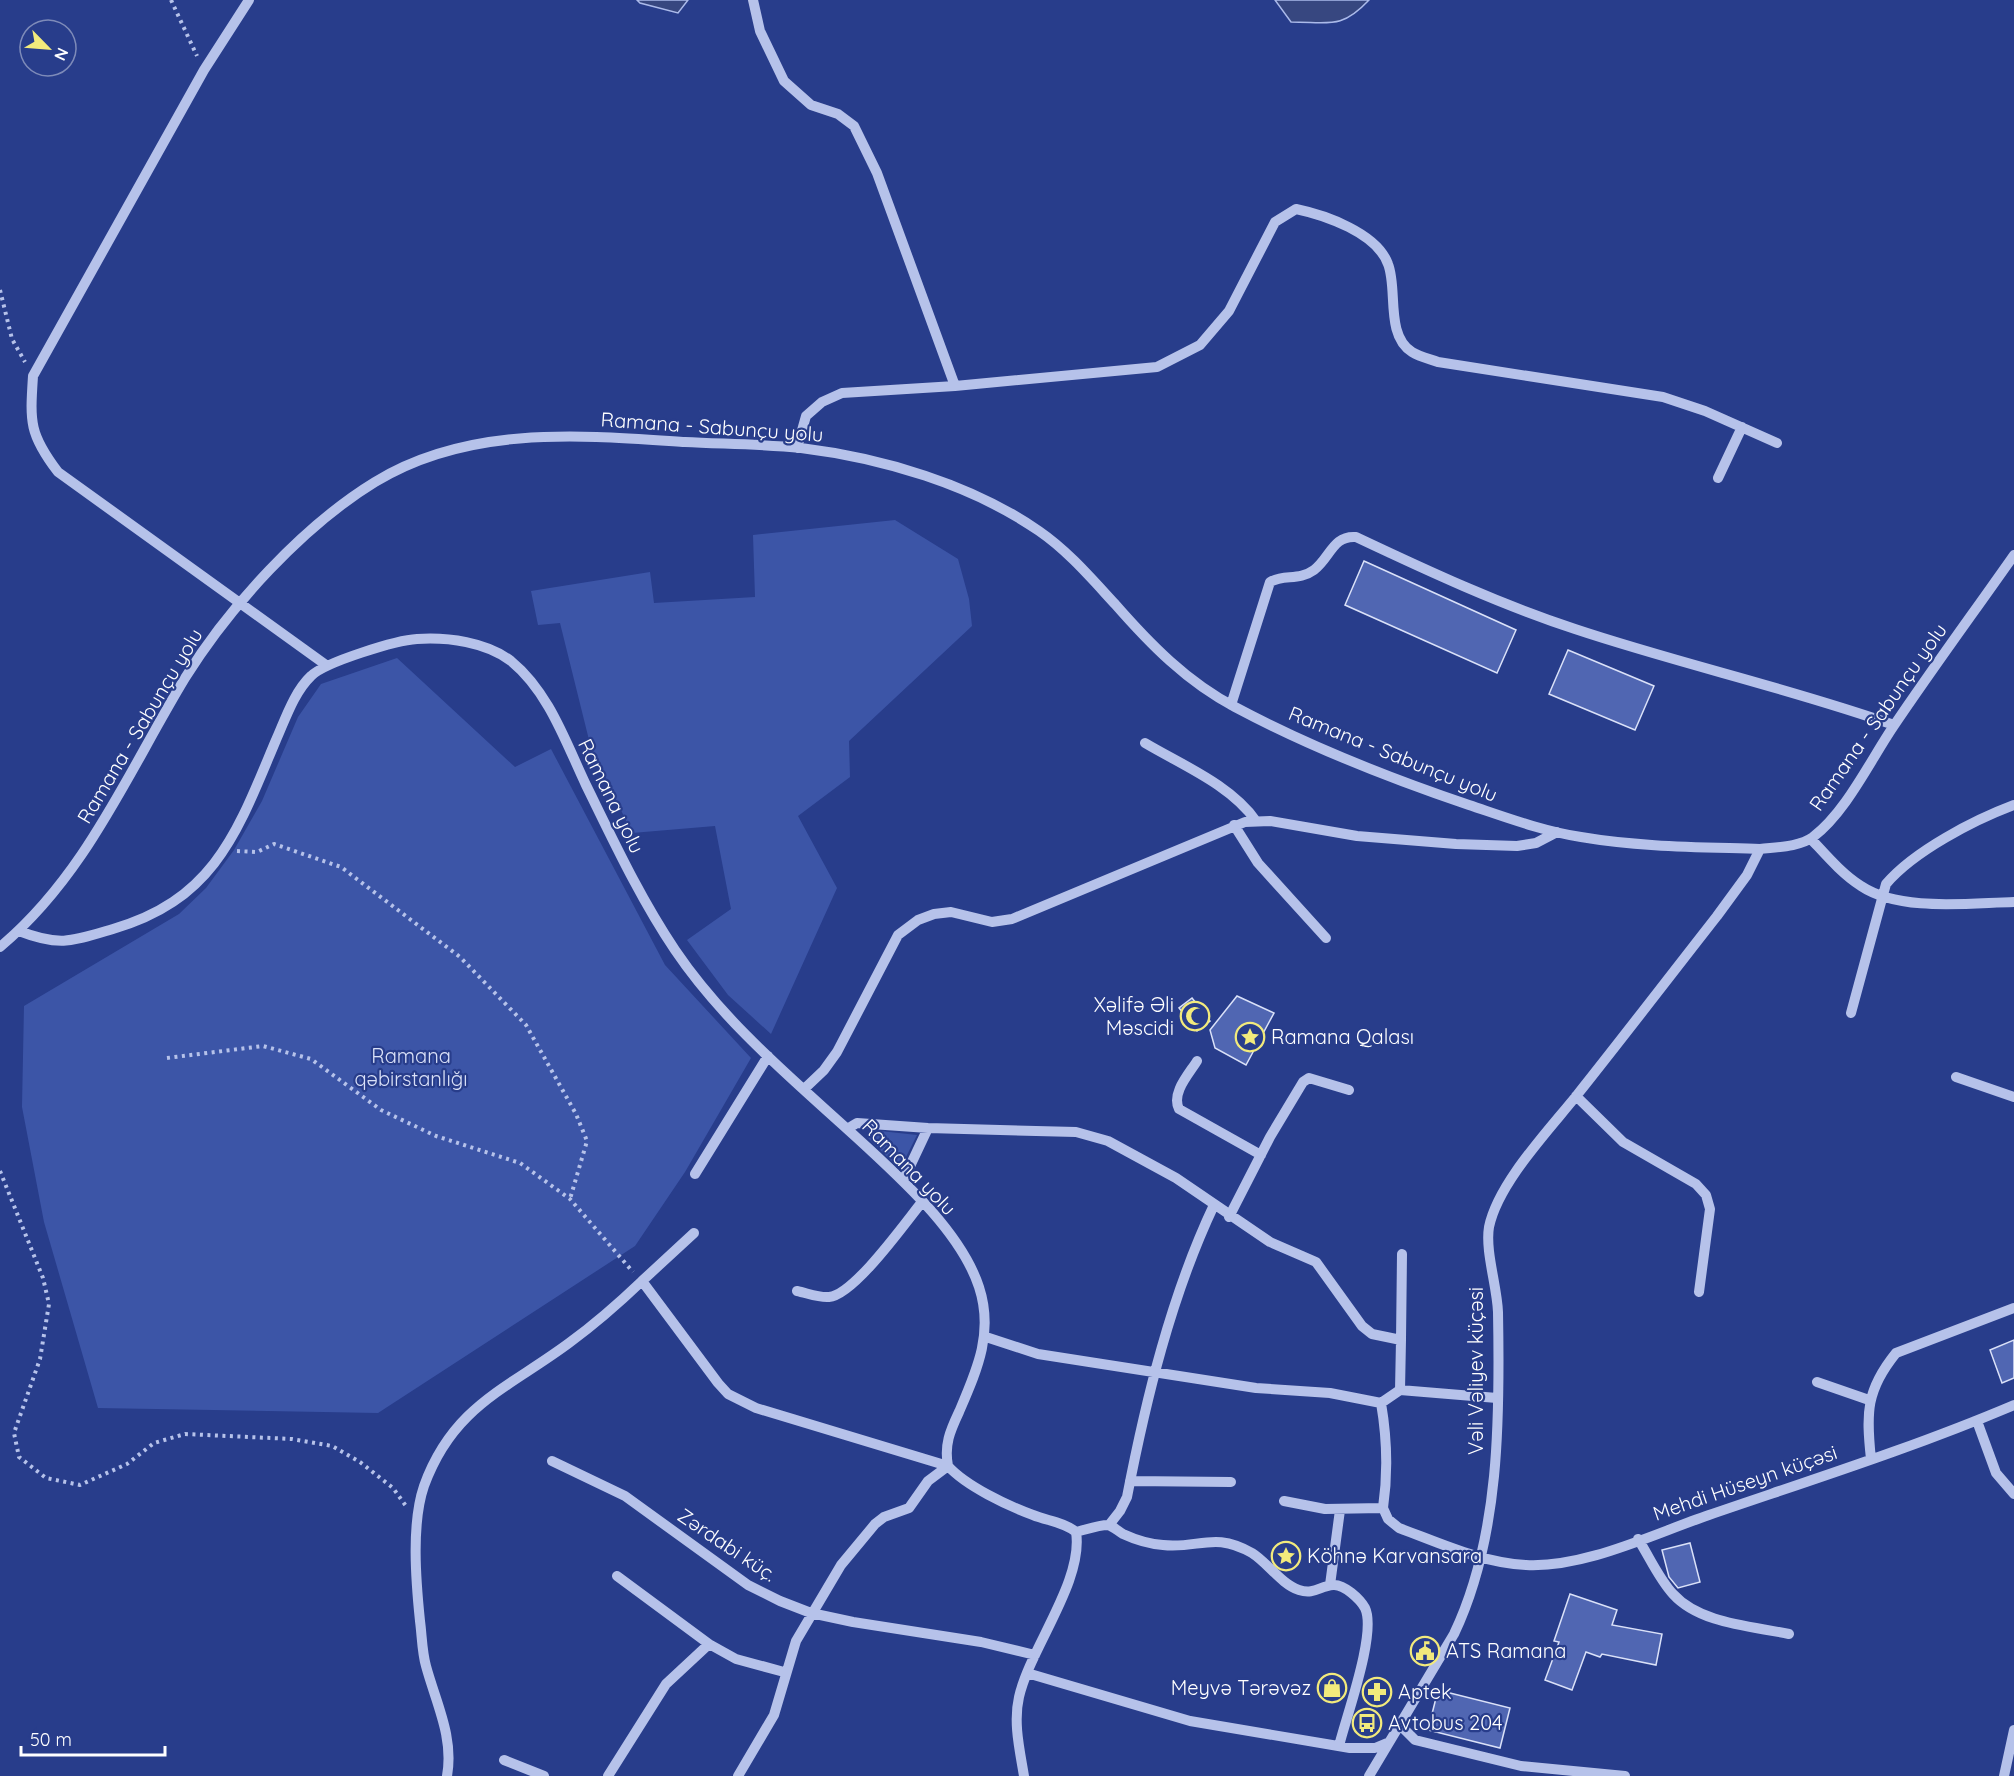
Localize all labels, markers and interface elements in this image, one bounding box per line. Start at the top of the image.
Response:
north arrow [18,18,78,78]
text: N [50,45,73,64]
street label: Ramana - Sabunçu yolu [600,406,824,447]
street label: Ramana - Sabunçu yolu [1803,618,1952,815]
street label: Ramana - Sabunçu yolu [71,624,208,828]
street label: Ramana - Sabunçu yolu [1285,700,1501,807]
street label: Ramana yolu [573,734,650,857]
place label: Xəlifə Əli Məscidi [1094,992,1174,1040]
mosque icon: Xəlifə Əli Məscidi [1179,1000,1211,1032]
place icon: Ramana Qalası [1234,1021,1266,1053]
place label: Ramana Qalası [1271,1024,1414,1049]
park label: Ramana qəbirstanlığı [355,1043,468,1091]
street label: Ramana yolu [857,1113,962,1220]
street label: Vəli Vəliyev küçəsi [1463,1287,1488,1455]
street label: Mehdi Hüseyn küçəsi [1649,1439,1840,1526]
street label: Zərdabi küç. [673,1502,781,1587]
place icon: Köhnə Karvansara [1270,1540,1302,1572]
place label: Köhnə Karvansara [1307,1543,1482,1568]
public building icon: ATS Ramana [1409,1635,1441,1667]
place label: ATS Ramana [1446,1638,1566,1663]
shop icon: Meyvə Tərəvəz [1316,1672,1348,1704]
place label: Meyvə Tərəvəz [1171,1675,1311,1700]
pharmacy icon: Aptek [1361,1676,1393,1708]
place label: Aptek [1398,1679,1452,1704]
bus stop icon: Avtobus 204 [1351,1707,1383,1739]
place label: Avtobus 204 [1388,1710,1503,1735]
scale bar [21,1719,165,1757]
text: 50 m [30,1728,72,1751]

